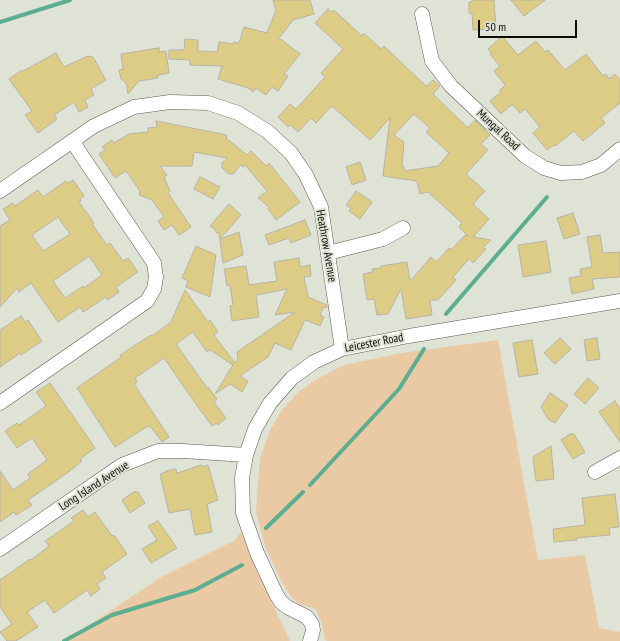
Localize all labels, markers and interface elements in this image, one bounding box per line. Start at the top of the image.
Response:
scale bar [480,12,579,38]
text: 50 m [485,19,506,34]
street label: Mungal Road [473,106,523,154]
street label: Heathrow Avenue [313,209,339,283]
street label: Leicester Road [343,330,405,356]
street label: Long Island Avenue [56,458,132,514]

